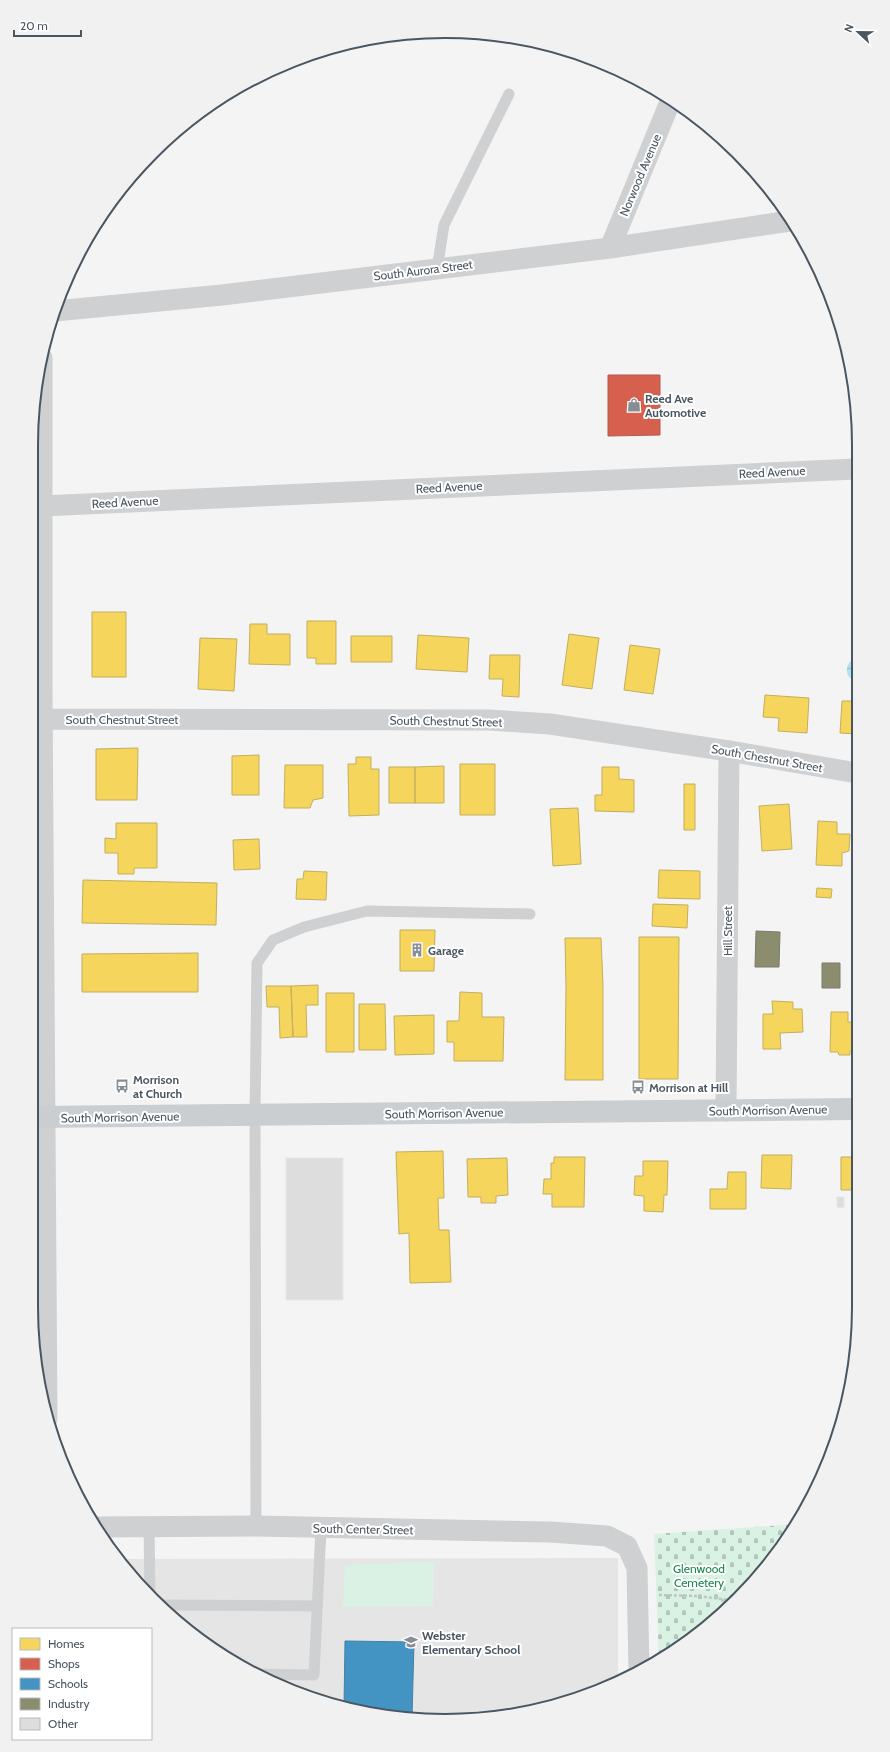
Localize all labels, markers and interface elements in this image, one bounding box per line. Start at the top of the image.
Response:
scale bar [14,12,81,38]
north arrow [838,12,878,52]
text: 20 m [20,18,48,33]
text: N [841,22,857,34]
street label: Norwood Avenue [616,132,664,218]
street label: South Aurora Street [372,256,474,284]
place label: Reed Ave Automotive [645,391,706,420]
shop icon: Reed Ave Automotive [626,397,642,413]
street label: Reed Avenue [738,463,806,481]
street label: Reed Avenue [415,478,483,496]
street label: Reed Avenue [91,493,159,511]
street label: South Chestnut Street [66,712,178,727]
street label: South Chestnut Street [389,713,503,729]
street label: South Chestnut Street [710,741,824,775]
street label: Hill Street [720,906,735,956]
building icon: Garage [409,942,425,958]
place label: Garage [428,943,464,958]
place label: Morrison at Church [133,1072,182,1101]
bus stop icon: Morrison at Church [114,1078,130,1094]
bus stop icon: Morrison at Hill [630,1079,646,1095]
place label: Morrison at Hill [649,1080,728,1095]
street label: South Morrison Avenue [709,1101,827,1119]
street label: South Morrison Avenue [385,1104,503,1122]
street label: South Morrison Avenue [61,1108,179,1126]
street label: South Center Street [313,1521,413,1537]
park label: Glenwood Cemetery [673,1561,725,1590]
legend [12,1628,152,1740]
place label: Webster Elementary School [422,1628,520,1657]
school or university icon: Webster Elementary School [403,1634,419,1650]
text: Homes [48,1636,85,1651]
text: Shops [48,1656,80,1671]
text: Schools [48,1676,88,1691]
text: Industry [48,1696,89,1711]
text: Other [48,1716,78,1731]

